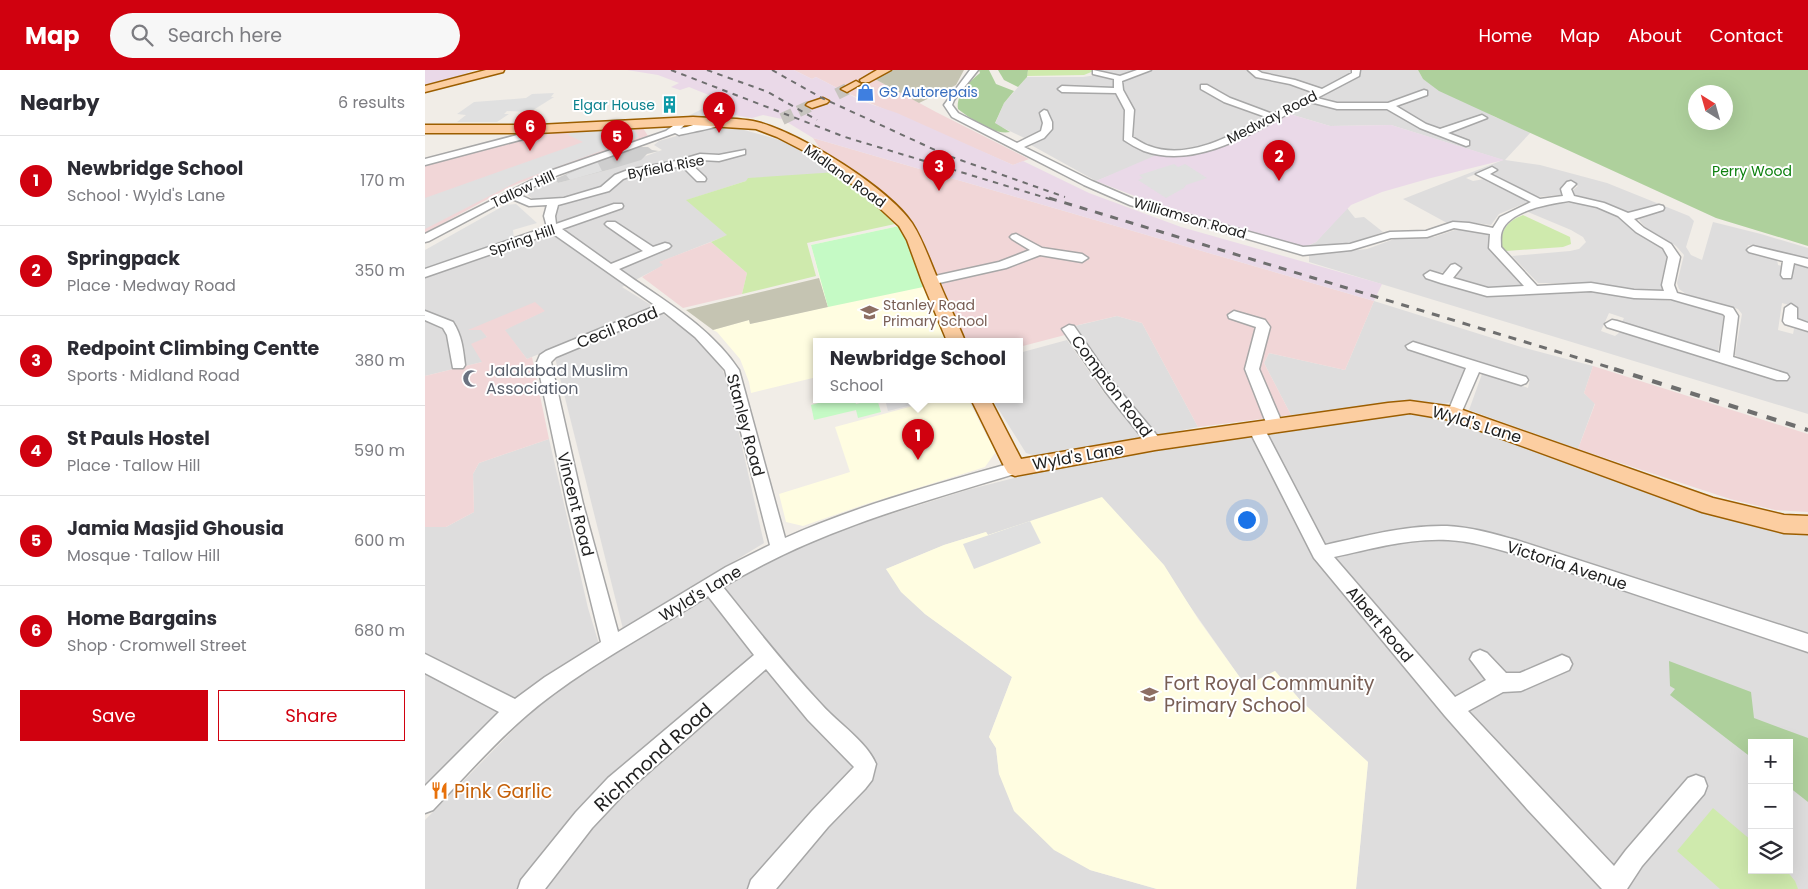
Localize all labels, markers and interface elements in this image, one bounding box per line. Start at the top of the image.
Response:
search box [110,13,460,58]
text: Map [25,19,80,52]
icon: search [128,21,156,49]
text: Search here [168,22,282,49]
text: Home [1478,23,1532,48]
text: Map [1560,23,1600,48]
text: About [1628,23,1682,48]
text: Contact [1710,23,1783,48]
shop icon: GS Autorepais [855,82,875,102]
place label: GS Autorepais [879,82,978,102]
north arrow [1688,85,1733,130]
street label: Medway Road [1223,86,1321,148]
text: Nearby [20,88,100,117]
text: 6 results [338,91,405,114]
pin: 4 [703,92,735,133]
place label: Elgar House [573,95,655,115]
building icon: Elgar House [659,95,679,115]
pin: 6 [514,110,546,151]
pin: 5 [601,120,633,161]
street label: Midland Road [800,140,890,212]
pin: 2 [1263,140,1295,181]
street label: Byfield Rise [626,150,706,184]
pin: 3 [923,150,955,191]
text: Newbridge School [67,155,243,182]
park label: Perry Wood [1712,161,1792,181]
street label: Tallow Hill [488,166,558,212]
text: 1 [33,169,39,192]
text: 170 m [360,169,405,192]
text: School · Wyld's Lane [67,184,225,207]
street label: Williamson Road [1131,192,1249,244]
street label: Spring Hill [486,219,558,261]
text: Springpack [67,245,180,272]
text: 2 [31,259,41,282]
text: 350 m [355,259,405,282]
text: Place · Medway Road [67,274,236,297]
place label: Stanley Road Primary School [883,295,988,331]
street label: Cecil Road [573,301,661,354]
school or university icon: Stanley Road Primary School [859,303,879,323]
street label: Compton Road [1066,331,1158,442]
text: Redpoint Climbing Centte [67,335,319,362]
popup [813,338,1023,403]
text: Newbridge School [830,345,1006,372]
text: 3 [31,349,41,372]
text: 380 m [355,349,405,372]
place label: Jalalabad Muslim Association [486,359,628,400]
text: Sports · Midland Road [67,364,240,387]
mosque icon: Jalalabad Muslim Association [462,369,482,389]
street label: Stanley Road [721,371,770,479]
text: School [830,374,884,397]
street label: Wyld's Lane [1429,400,1524,449]
pin: 1 [902,419,934,460]
text: St Pauls Hostel [67,425,210,452]
street label: Wyld's Lane [1031,437,1126,476]
text: 4 [31,439,41,462]
text: 590 m [354,439,405,462]
street label: Vincent Road [551,450,600,559]
text: Place · Tallow Hill [67,454,200,477]
your location [1234,507,1260,533]
text: Jamia Masjid Ghousia [67,515,284,542]
text: 5 [31,529,41,552]
text: 600 m [354,529,405,552]
street label: Victoria Avenue [1504,535,1630,596]
text: Mosque · Tallow Hill [67,544,220,567]
street label: Wyld's Lane [655,560,746,627]
street label: Albert Road [1341,581,1418,667]
text: Home Bargains [67,605,217,632]
text: 6 [31,619,41,642]
text: 680 m [354,619,405,642]
text: Shop · Cromwell Street [67,634,247,657]
place label: Fort Royal Community Primary School [1164,670,1375,719]
school or university icon: Fort Royal Community Primary School [1140,684,1160,704]
button: Save [20,690,208,741]
button: Share [218,690,405,741]
street label: Richmond Road [588,697,719,818]
map controls [1748,739,1793,874]
button: + [1748,739,1793,784]
place label: Pink Garlic [454,778,552,805]
restaurant icon: Pink Garlic [430,781,450,801]
button: − [1748,784,1793,829]
button: layers [1748,829,1793,874]

